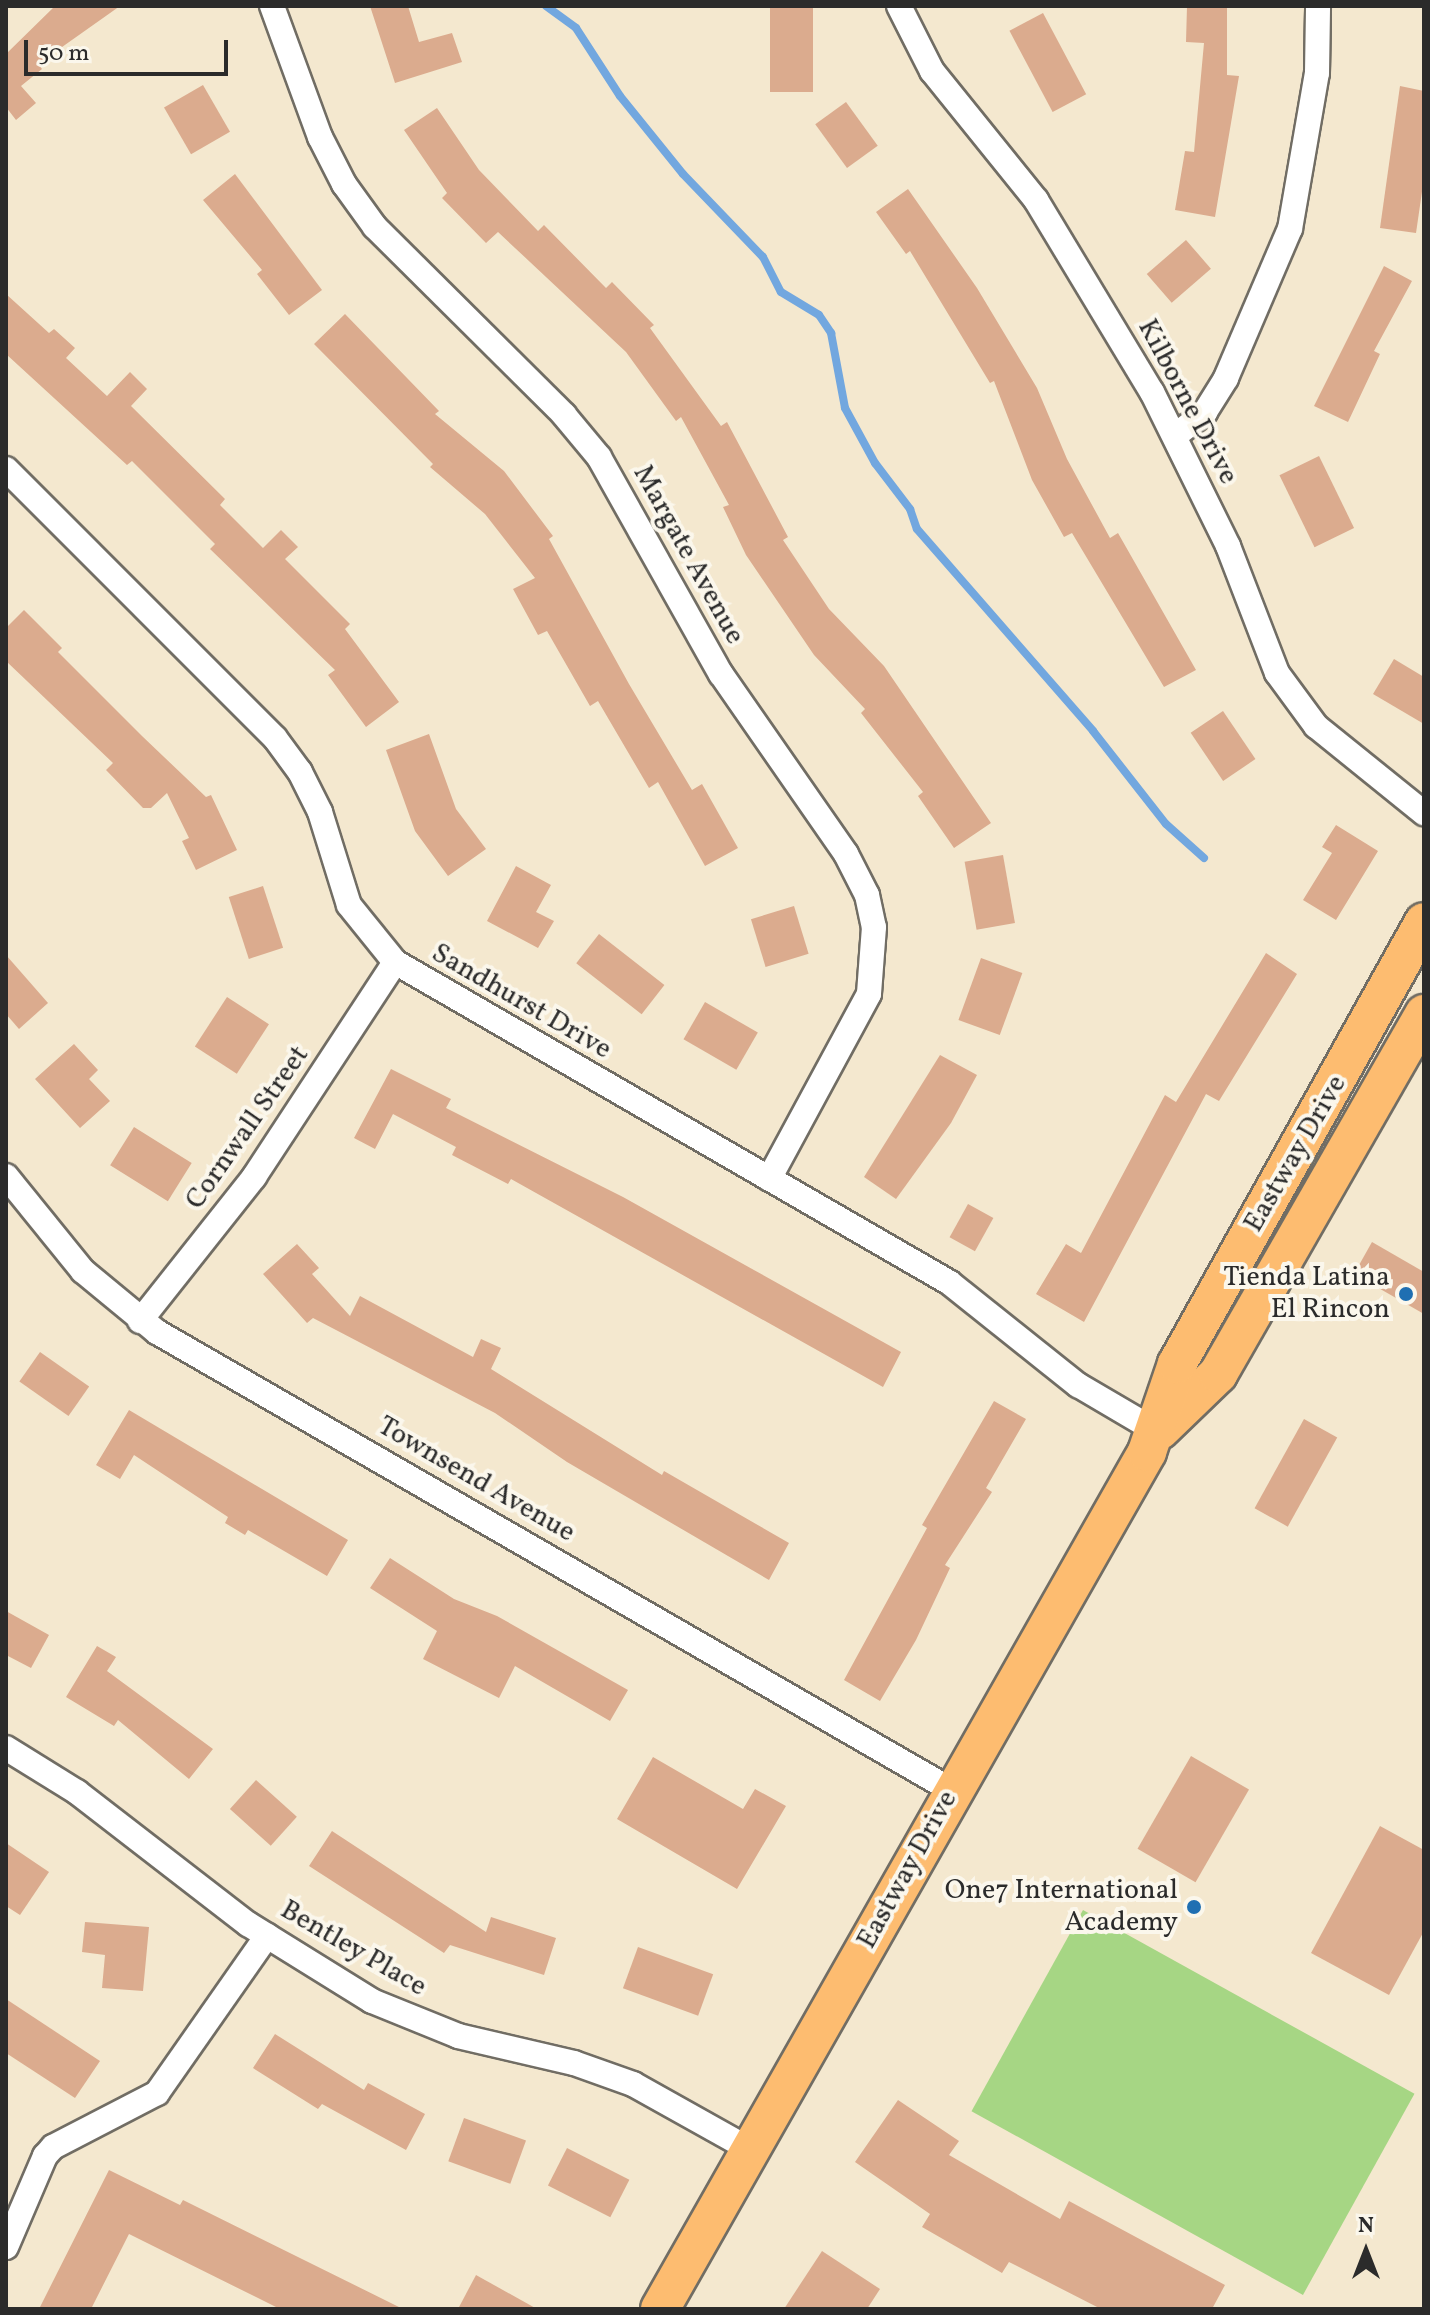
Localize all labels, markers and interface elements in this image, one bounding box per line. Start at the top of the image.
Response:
scale bar [28,24,232,74]
text: 50 m [38,37,90,71]
street label: Kilborne Drive [1130,314,1244,490]
street label: Margate Avenue [625,460,751,650]
street label: Sandhurst Drive [425,937,617,1067]
street label: Cornwall Street [179,1040,317,1216]
street label: Eastway Drive [1237,1069,1355,1239]
place label: Tienda Latina El Rincon [1223,1261,1390,1327]
marker: Tienda Latina El Rincon [1397,1285,1415,1303]
street label: Townsend Avenue [371,1410,581,1550]
street label: Eastway Drive [851,1785,965,1955]
place label: One7 International Academy [945,1874,1178,1940]
street label: Bentley Place [274,1894,432,2004]
marker: One7 International Academy [1185,1898,1203,1916]
north arrow [1326,2211,1406,2291]
text: N [1358,2211,1374,2242]

